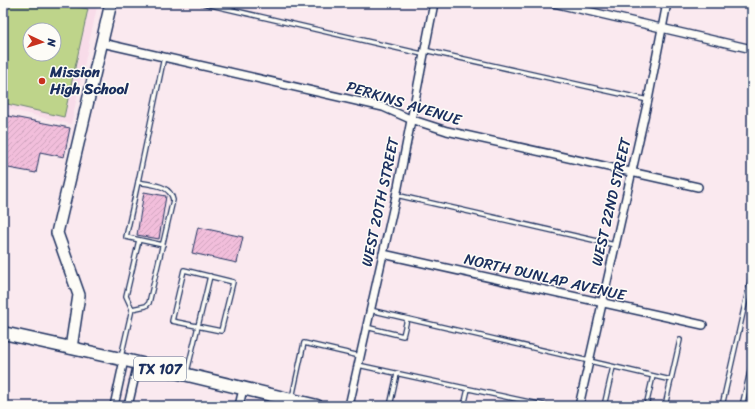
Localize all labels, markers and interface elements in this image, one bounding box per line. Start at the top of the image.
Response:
north arrow [22,22,62,62]
text: N [42,37,61,48]
place label: Mission High School [49,59,129,102]
street label: PERKINS AVENUE [343,73,466,133]
marker: Mission High School [37,76,47,86]
street label: WEST 20TH STREET [354,134,407,269]
street label: WEST 22ND STREET [584,134,639,269]
street label: NORTH DUNLAP AVENUE [462,246,630,309]
road number: TX 107 [134,357,186,381]

